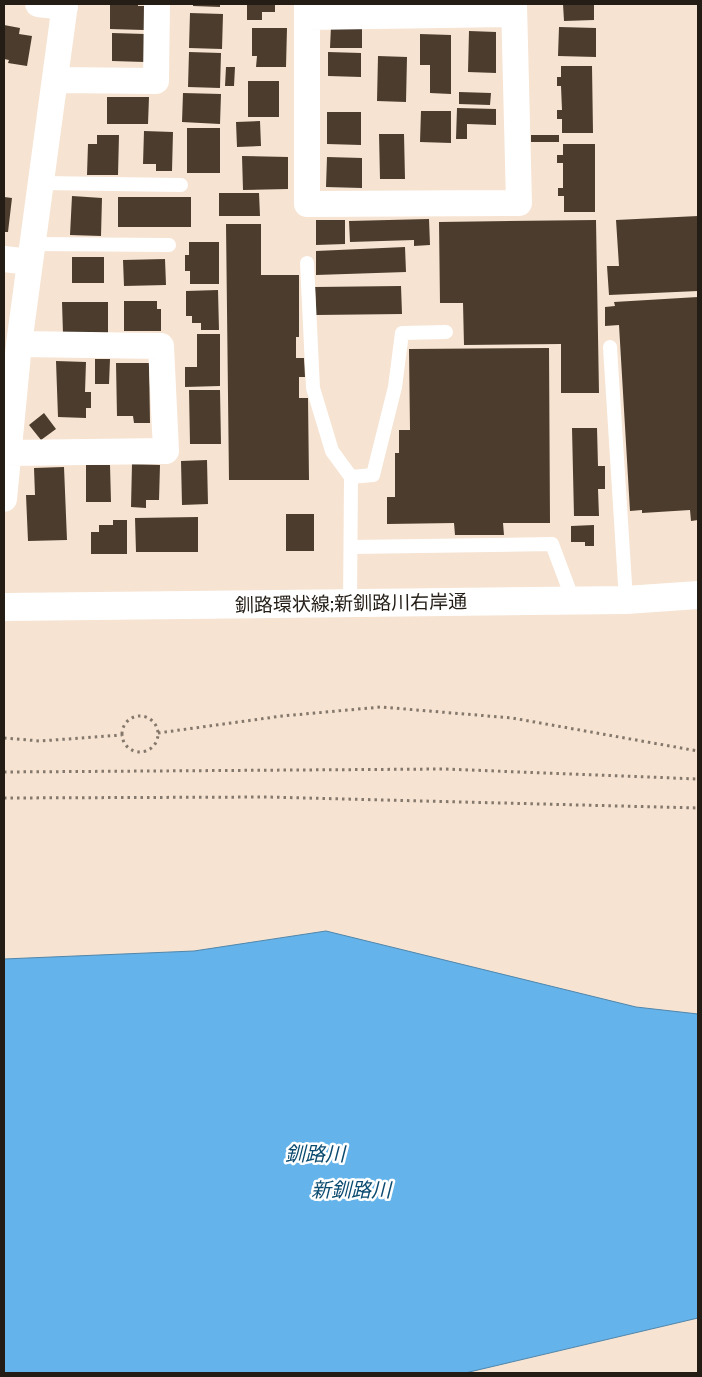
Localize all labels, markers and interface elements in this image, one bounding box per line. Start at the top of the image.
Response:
street label: 釧路環状線;新釧路川右岸通 [235,590,467,617]
water label: 釧路川 [285,1142,347,1166]
water label: 新釧路川 [311,1178,393,1202]

